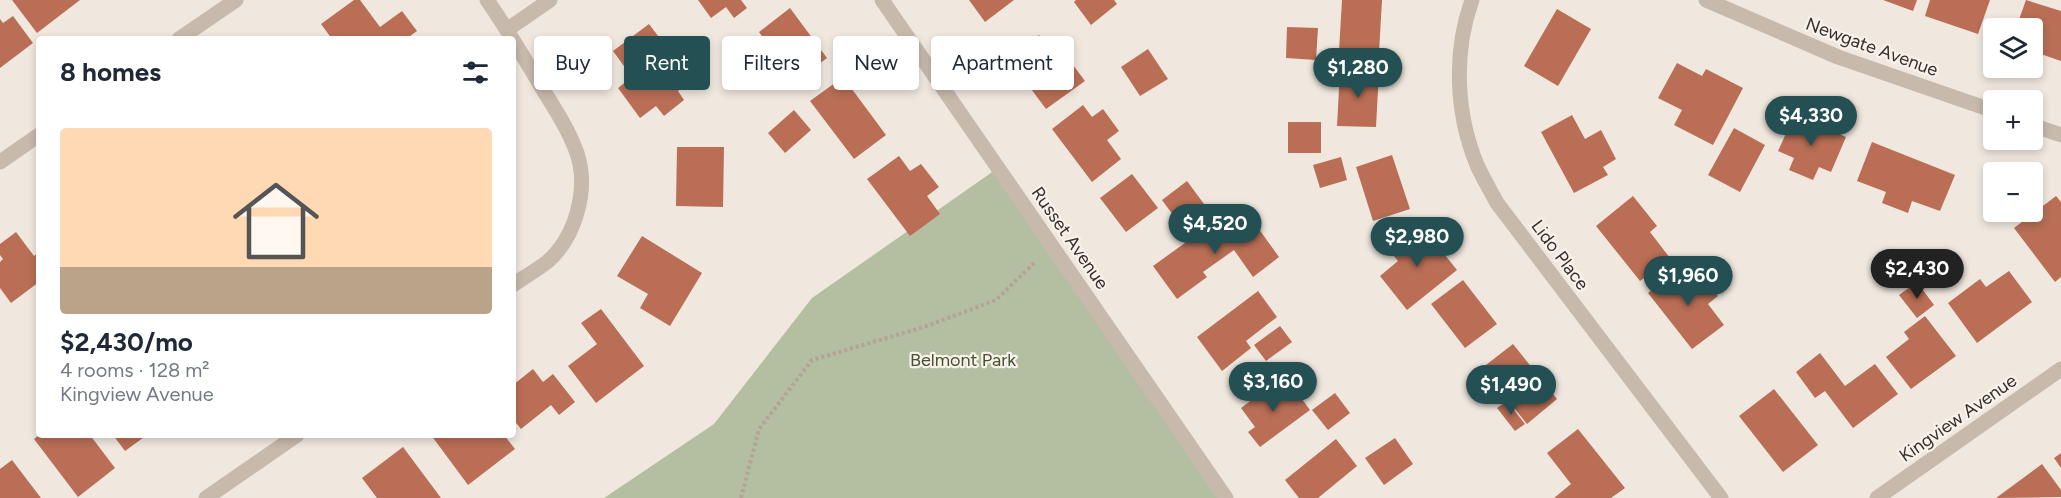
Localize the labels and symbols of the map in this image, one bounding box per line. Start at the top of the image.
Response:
street label: Newgate Avenue [1803,13,1941,81]
pin: $1,280 [1309,48,1407,99]
pin: $4,330 [1762,96,1860,147]
street label: Russet Avenue [1027,183,1114,294]
pin: $4,520 [1166,204,1264,255]
street label: Lido Place [1527,216,1594,295]
pin: $2,980 [1368,217,1466,268]
pin: $2,430 [1868,249,1966,300]
pin: $1,960 [1639,256,1737,307]
park label: Belmont Park [910,349,1016,371]
pin: $3,160 [1224,362,1322,413]
pin: $1,490 [1462,365,1560,416]
street label: Kingview Avenue [1895,369,2021,467]

